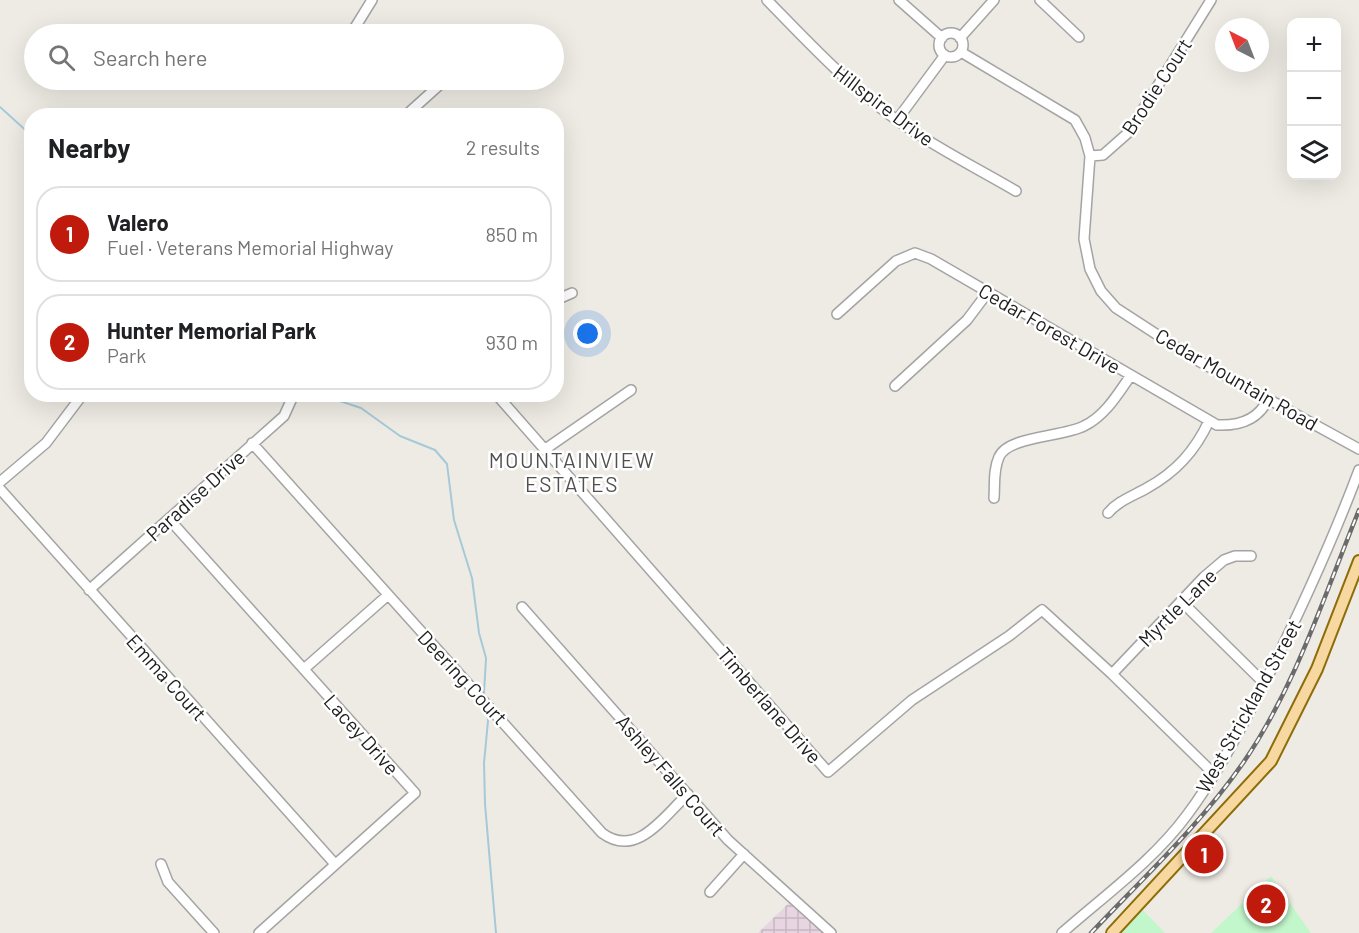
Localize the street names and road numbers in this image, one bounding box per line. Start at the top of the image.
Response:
street label: Brodie Court [1116,33,1196,139]
street label: Hillspire Drive [829,59,939,151]
street label: Cedar Forest Drive [975,278,1125,378]
street label: Cedar Mountain Road [1152,323,1322,435]
street label: Paradise Drive [141,444,249,546]
street label: Myrtle Lane [1133,563,1221,651]
street label: West Strickland Street [1190,615,1306,797]
street label: Deering Court [413,625,513,729]
street label: Emma Court [122,629,212,725]
street label: Timberlane Drive [713,642,827,768]
street label: Lacey Drive [320,689,404,779]
street label: Ashley Falls Court [612,709,730,841]

